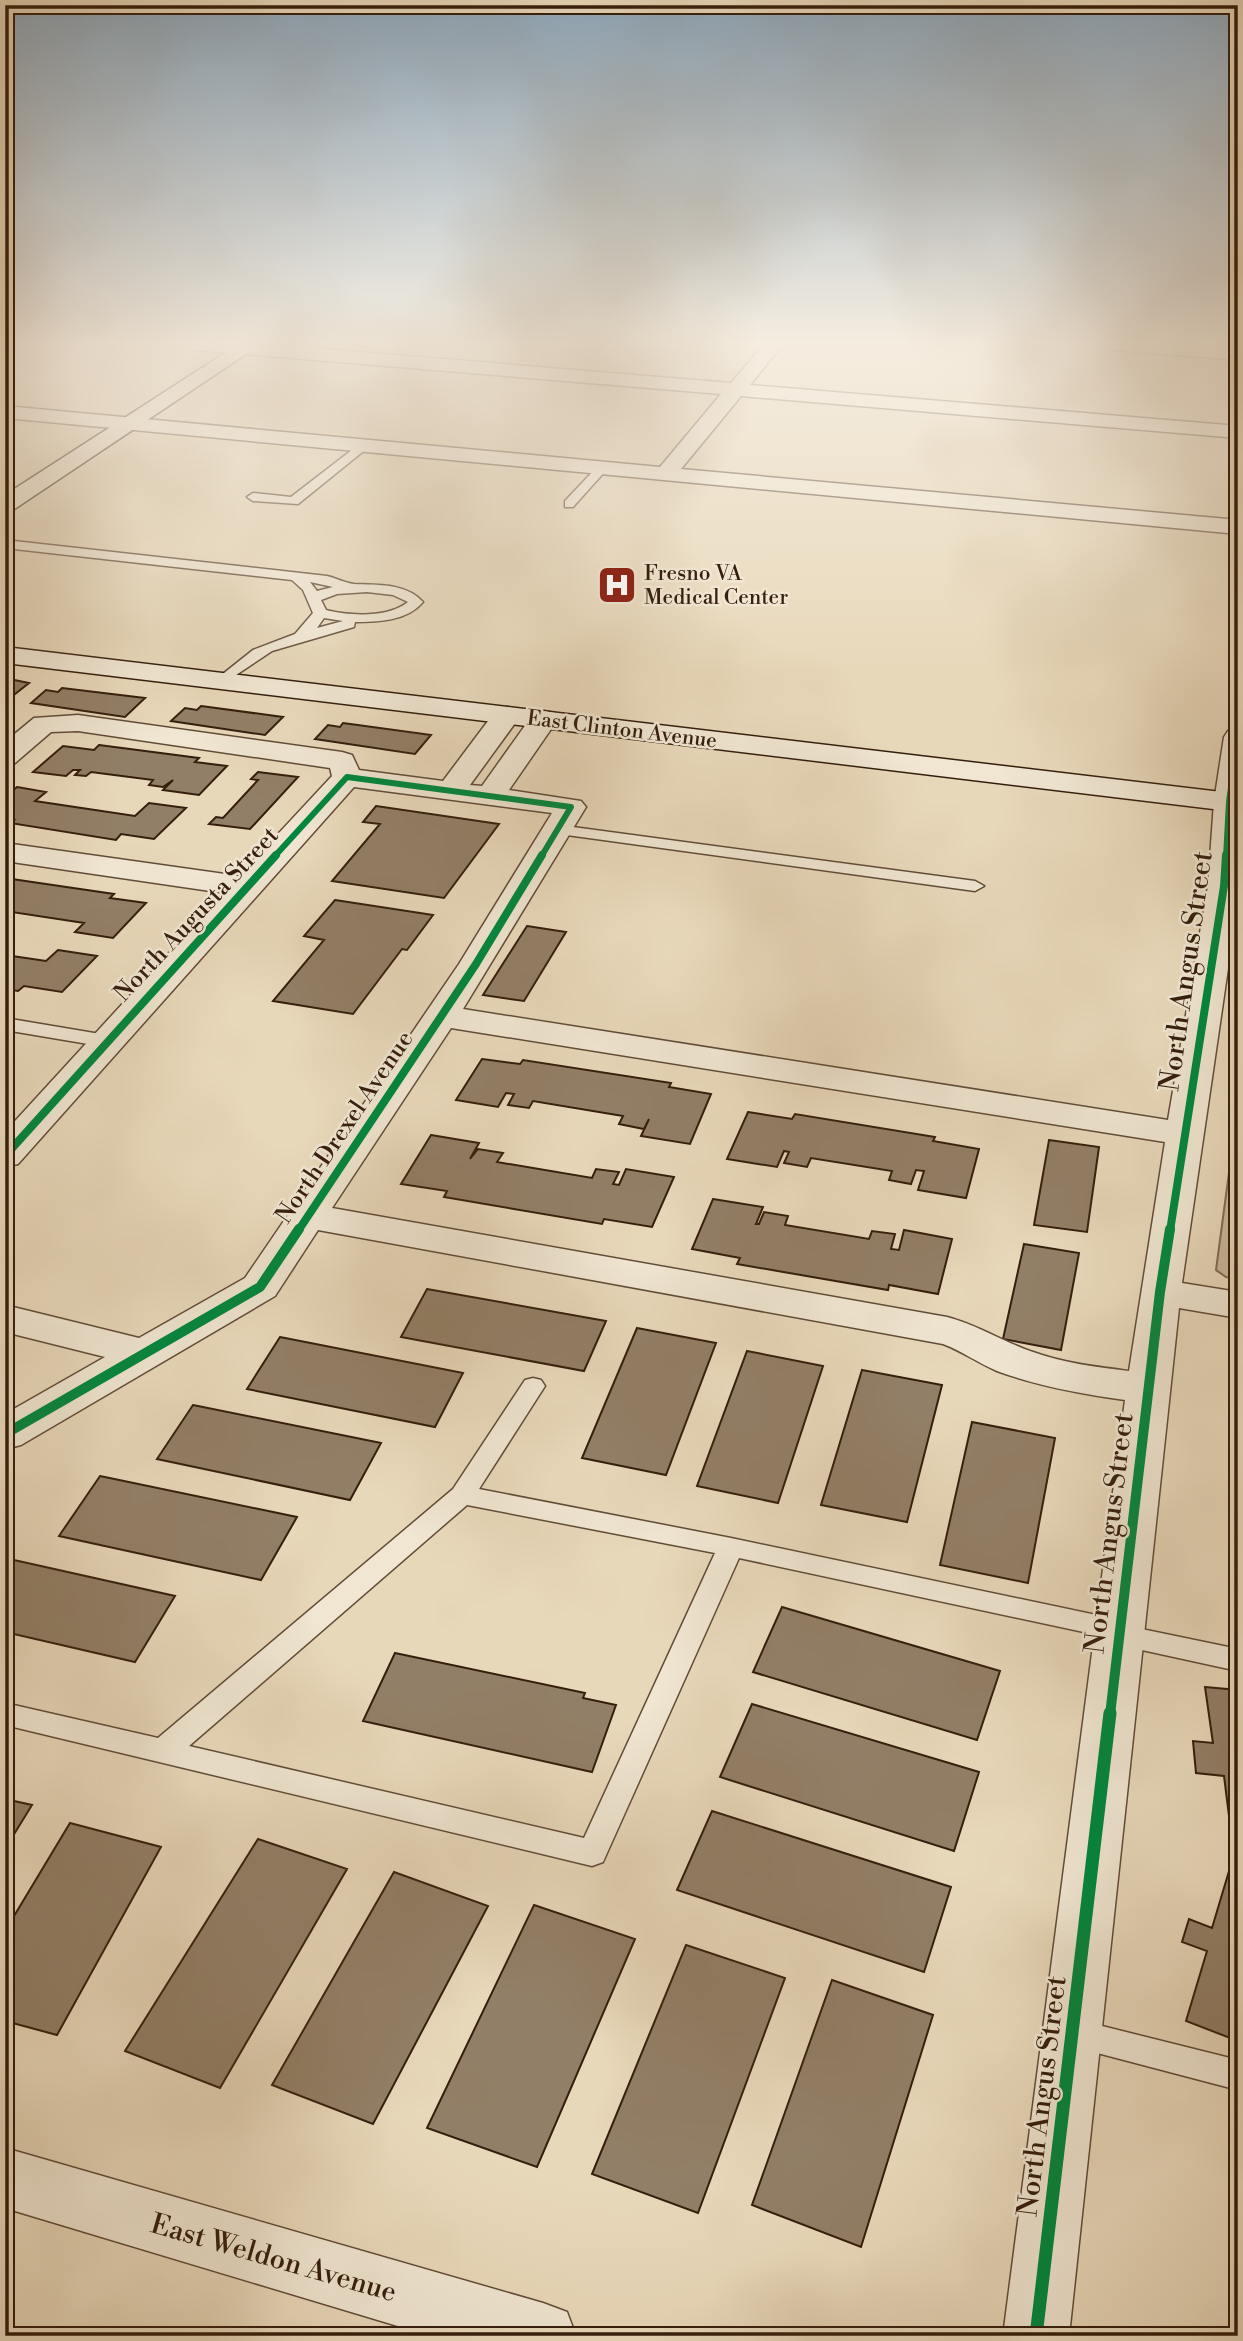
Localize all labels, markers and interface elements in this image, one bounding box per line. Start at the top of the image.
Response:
place label: Fresno VA Medical Center [644,561,788,611]
hospital icon: Fresno VA Medical Center [596,564,638,606]
street label: East Clinton Avenue [525,705,718,755]
street label: North Augusta Street [108,821,286,1008]
street label: North Angus Street [1152,849,1221,1094]
street label: North Drexel Avenue [269,1026,420,1230]
street label: North Angus Street [1077,1411,1142,1656]
street label: North Angus Street [1010,1974,1075,2219]
street label: East Weldon Avenue [147,2207,401,2310]

